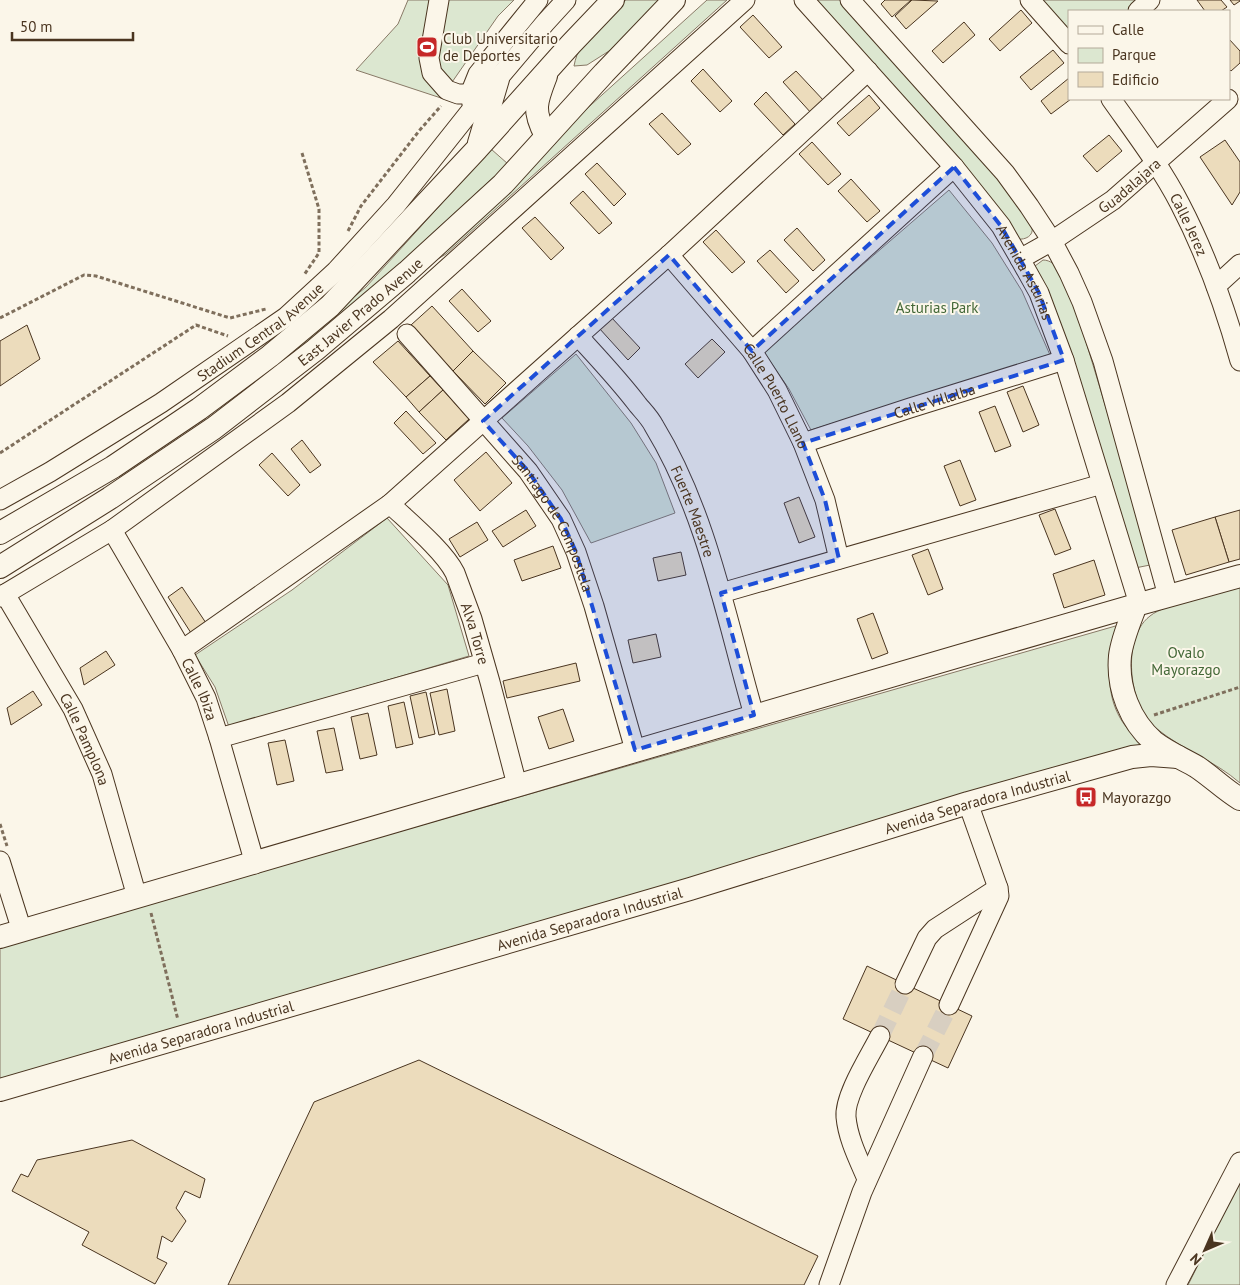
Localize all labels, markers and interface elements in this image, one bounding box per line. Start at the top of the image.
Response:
scale bar [12,10,134,42]
legend [1068,10,1230,100]
text: 50 m [20,17,53,36]
text: Calle [1112,20,1144,39]
place label: Club Universitario de Deportes [443,29,558,65]
sports icon: Club Universitario de Deportes [415,35,439,59]
text: Parque [1112,45,1156,64]
text: Edificio [1112,70,1159,89]
street label: Guadalajara [1094,153,1164,217]
street label: Calle Jerez [1166,189,1212,258]
street label: Avenida Asturias [992,221,1058,322]
street label: East Javier Prado Avenue [294,253,426,370]
street label: Stadium Central Avenue [193,278,327,385]
park label: Asturias Park [896,298,979,317]
street label: Calle Puerto Llano [740,339,814,451]
street label: Calle Villalba [891,379,977,422]
street label: Santiago de Compostela [508,450,598,594]
street label: Fuerte Maestre [667,462,719,559]
street label: Alva Torre [457,600,494,666]
park label: Ovalo Mayorazgo [1151,643,1221,679]
street label: Calle Ibiza [178,654,222,723]
street label: Calle Pamplona [56,689,114,787]
street label: Avenida Separadora Industrial [882,765,1073,838]
bus stop icon: Mayorazgo [1074,785,1098,809]
place label: Mayorazgo [1102,788,1171,807]
street label: Avenida Separadora Industrial [494,882,685,954]
street label: Avenida Separadora Industrial [106,995,296,1068]
north arrow [1180,1225,1230,1275]
text: N [1186,1250,1205,1269]

